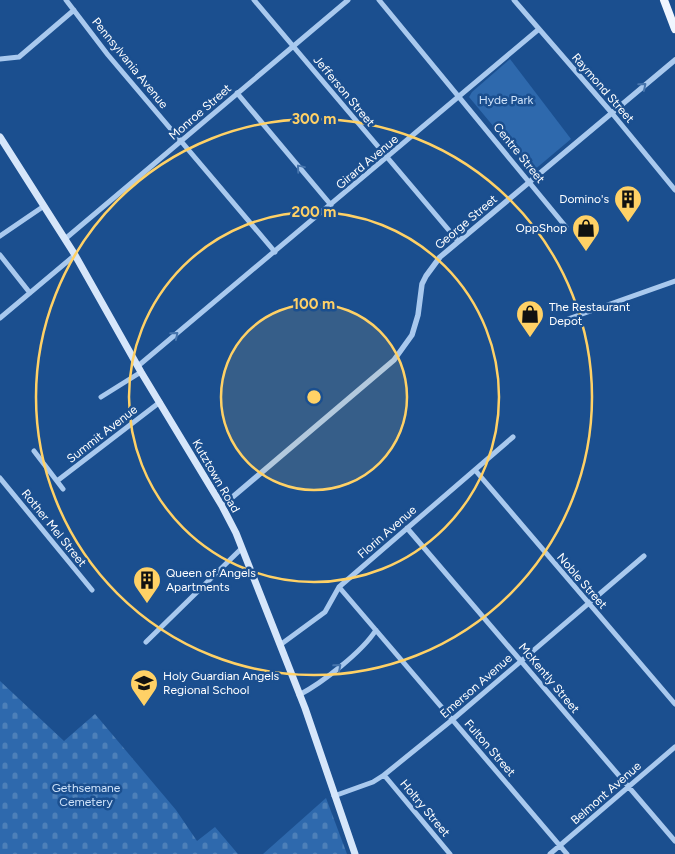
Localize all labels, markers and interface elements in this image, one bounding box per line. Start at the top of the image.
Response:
street label: Pennsylvania Avenue [89,15,171,112]
street label: Raymond Street [569,50,637,126]
street label: Jefferson Street [310,53,378,130]
street label: Monroe Street [166,81,234,143]
one-way arrow [637,84,646,92]
park label: Hyde Park [479,93,533,107]
text: 300 m [292,110,336,128]
street label: Centre Street [490,120,548,186]
street label: Girard Avenue [333,132,401,192]
one-way arrow [297,165,305,174]
building icon: Domino's [613,184,643,223]
street label: George Street [432,192,500,252]
place label: Domino's [559,192,609,206]
text: 200 m [292,203,336,221]
shop icon: OppShop [571,213,601,252]
place label: OppShop [515,221,567,235]
text: 100 m [293,295,335,313]
shop icon: The Restaurant Depot [515,299,545,338]
place label: The Restaurant Depot [549,300,631,328]
one-way arrow [170,331,179,340]
centre of rings [305,388,323,406]
street label: Summit Avenue [64,402,140,466]
street label: Kutztown Road [189,437,243,515]
street label: Rother Mel Street [19,487,90,570]
street label: Florin Avenue [355,502,420,561]
street label: Noble Street [554,550,610,612]
building icon: Queen of Angels Apartments [132,565,162,604]
place label: Queen of Angels Apartments [166,566,256,594]
street label: McKently Street [516,640,583,716]
street label: Emerson Avenue [437,651,515,721]
one-way arrow [333,664,342,673]
school or university icon: Holy Guardian Angels Regional School [129,668,159,707]
place label: Holy Guardian Angels Regional School [163,669,280,697]
street label: Fulton Street [462,717,519,780]
street label: Belmont Avenue [568,758,644,827]
street label: Holtry Street [397,777,453,840]
park label: Gethsemane Cemetery [52,781,121,809]

